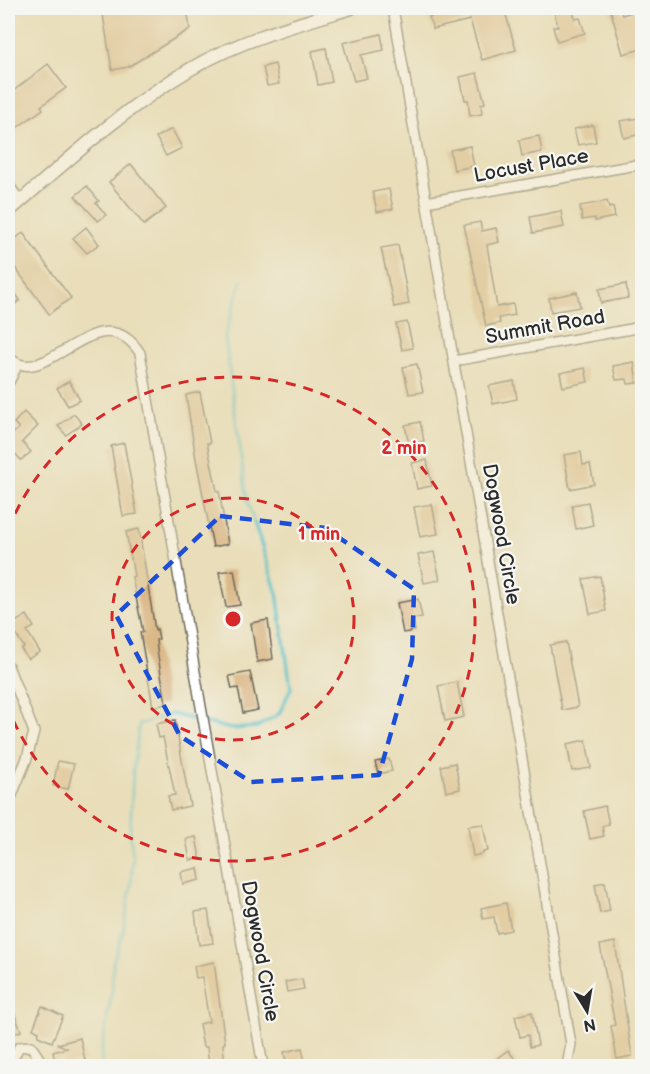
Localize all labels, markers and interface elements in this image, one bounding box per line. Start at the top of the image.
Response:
street label: Locust Place [472,144,591,188]
street label: Summit Road [484,305,607,349]
text: 2 min [381,438,427,459]
street label: Dogwood Circle [477,462,525,607]
text: 1 min [298,524,340,545]
centre of rings [223,609,243,629]
street label: Dogwood Circle [236,879,284,1024]
north arrow [557,981,617,1041]
text: N [582,1014,597,1035]

